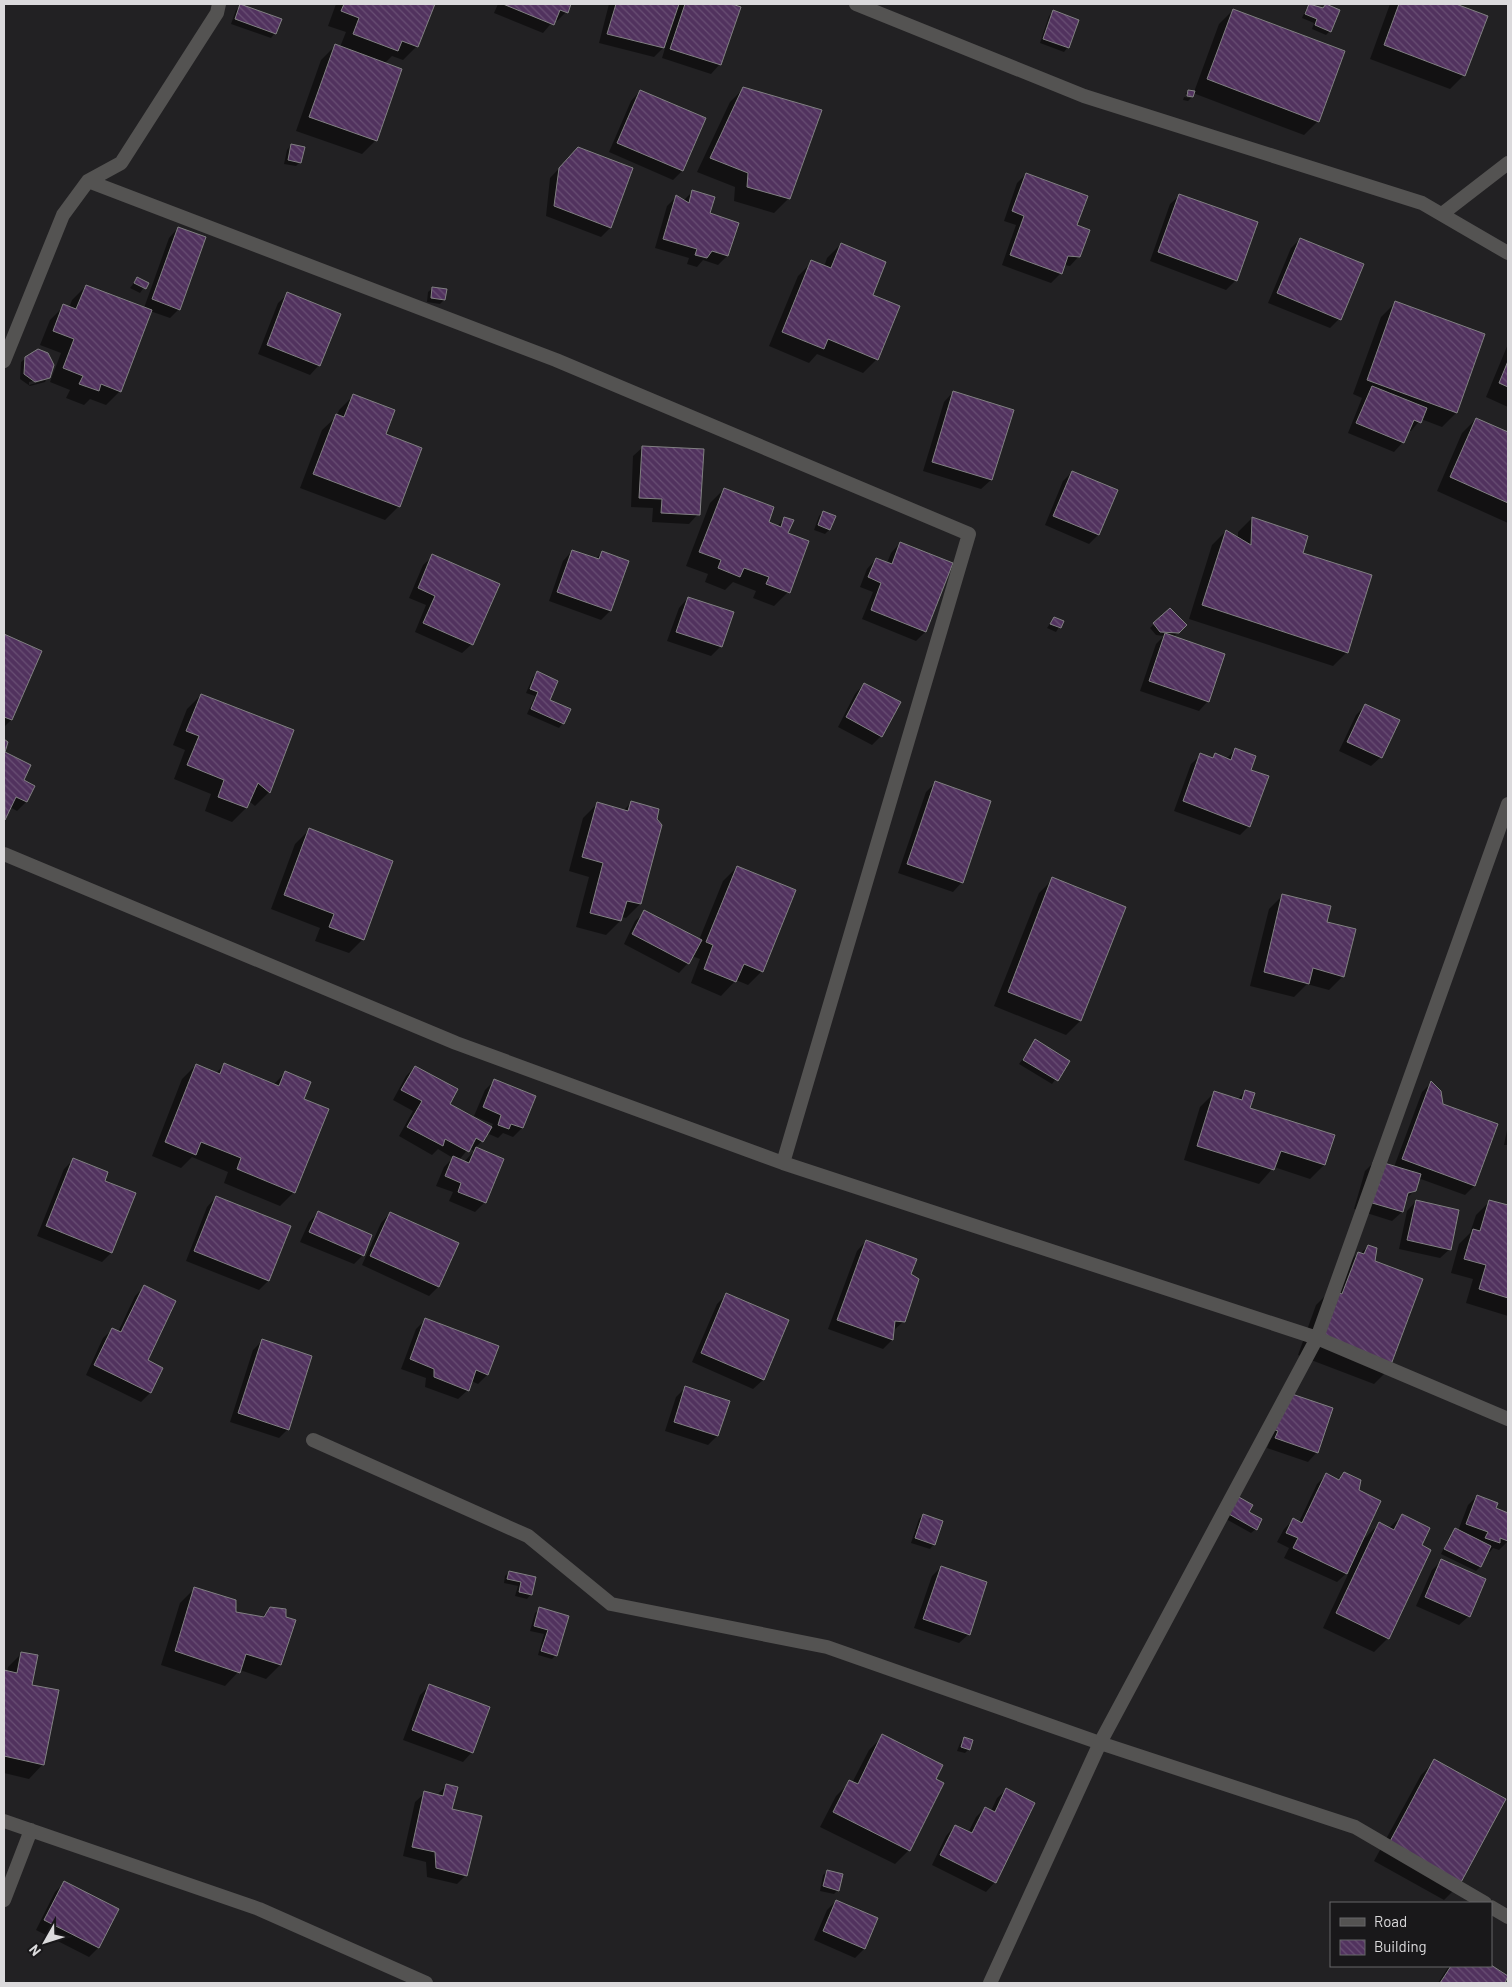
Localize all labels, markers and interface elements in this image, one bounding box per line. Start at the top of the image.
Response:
legend [1330,1902,1492,1967]
text: Road [1374,1912,1407,1930]
north arrow [20,1917,70,1967]
text: Building [1374,1937,1427,1955]
text: N [25,1942,44,1959]

